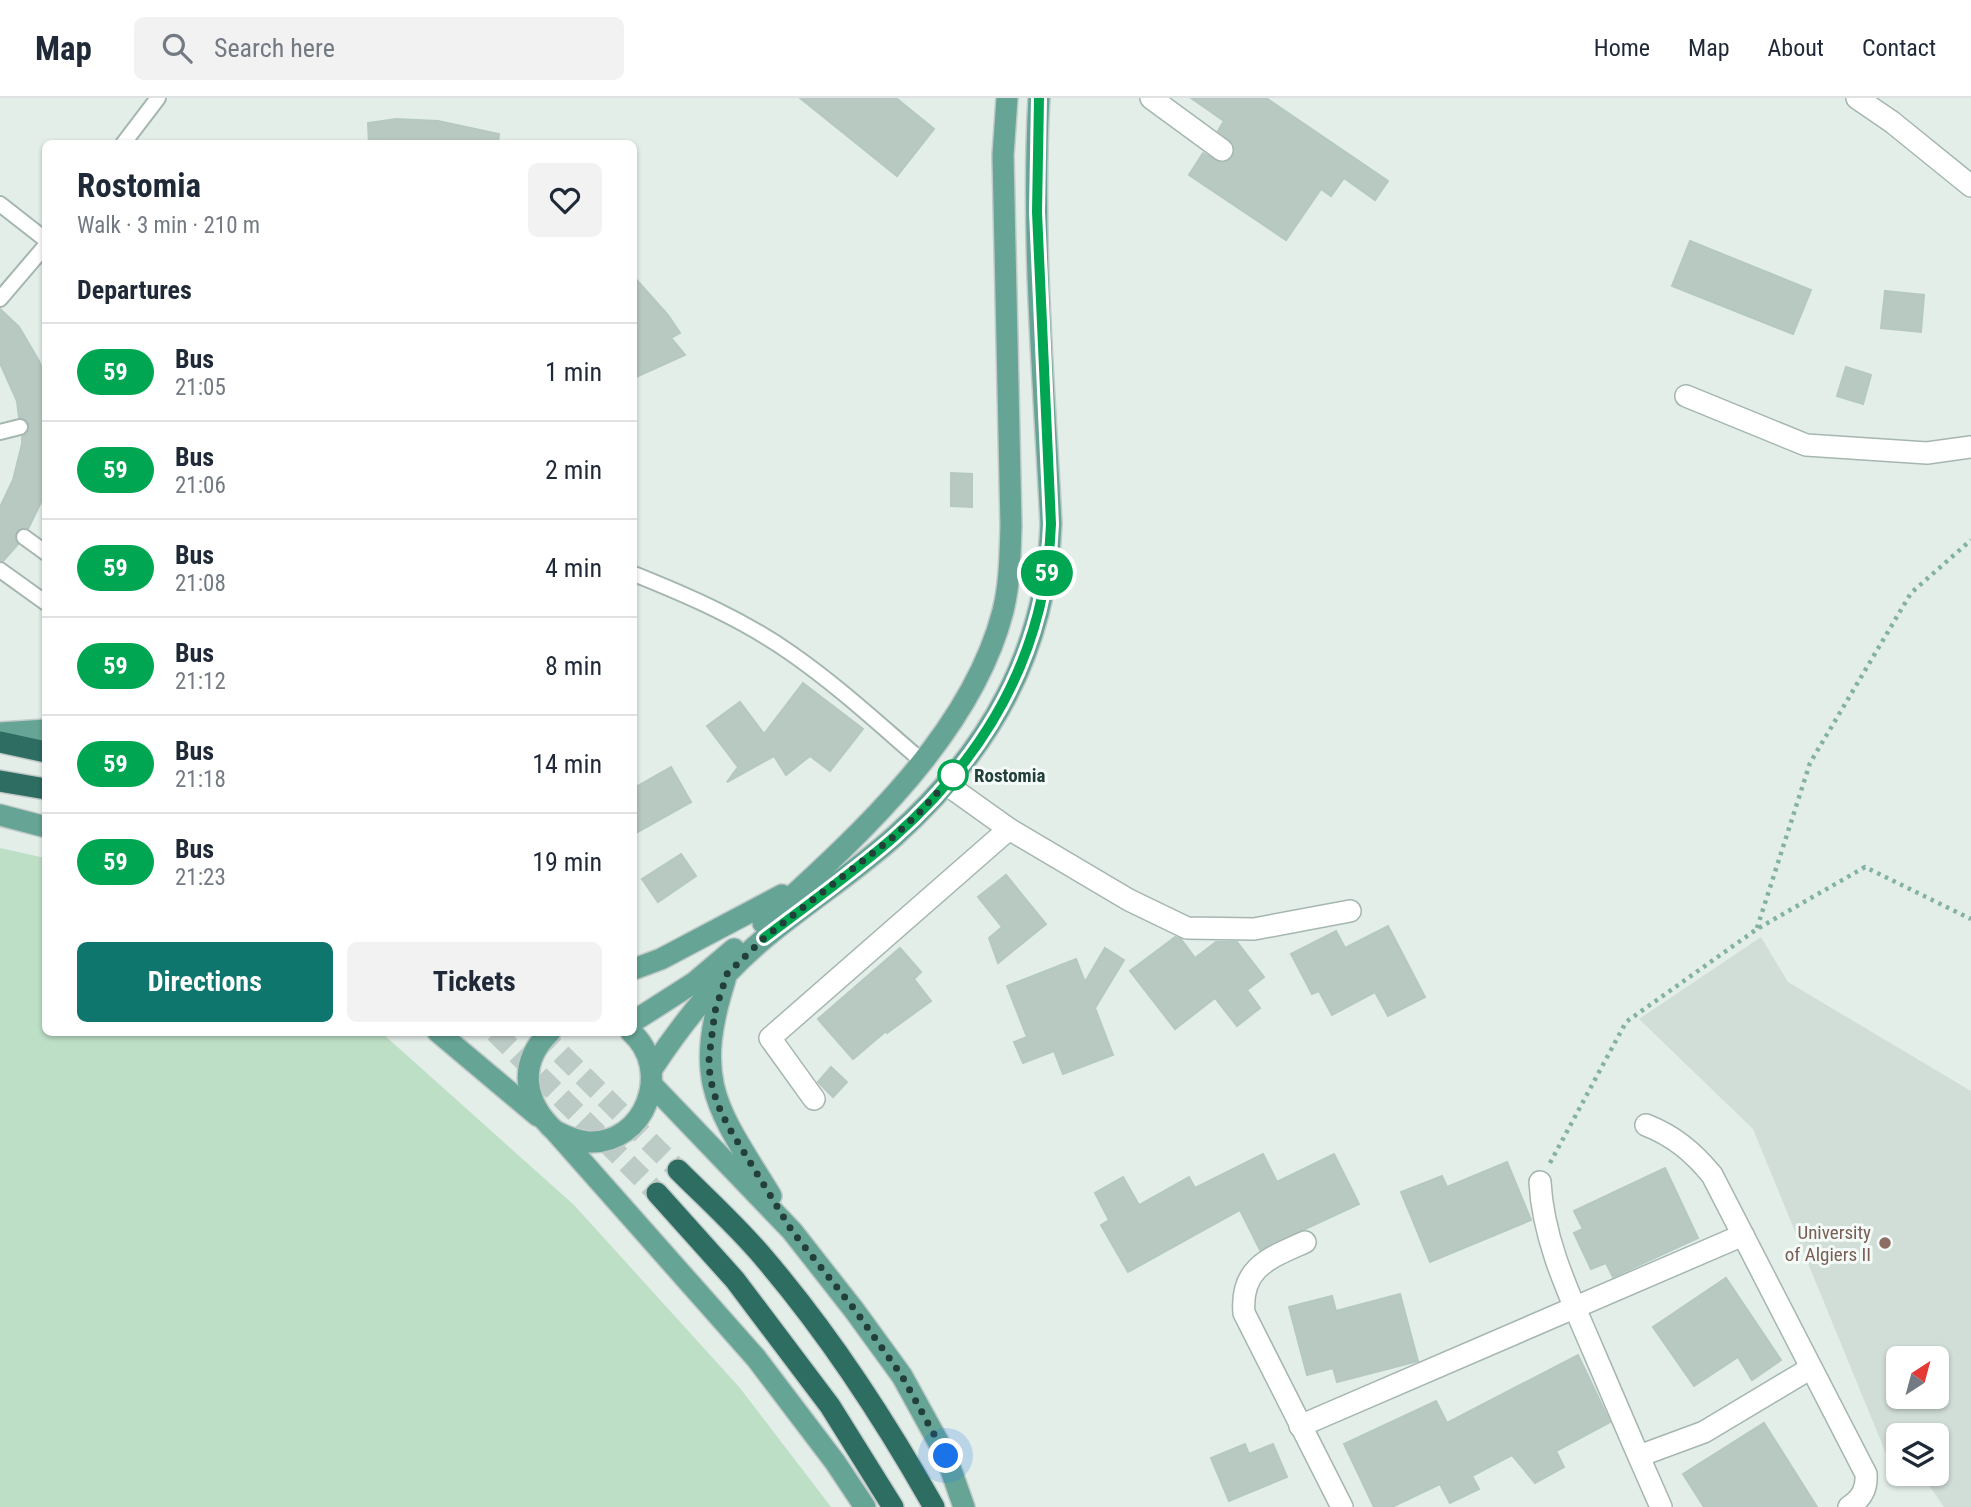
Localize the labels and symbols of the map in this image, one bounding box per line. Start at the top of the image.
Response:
line badge: 59 [1016,550,1078,596]
marker: Rostomia [938,760,968,790]
place label: Rostomia [974,764,1045,787]
place label: University of Algiers II [1785,1221,1871,1266]
marker: University of Algiers II [1877,1235,1893,1251]
north arrow [1886,1346,1950,1409]
your location [928,1438,963,1473]

